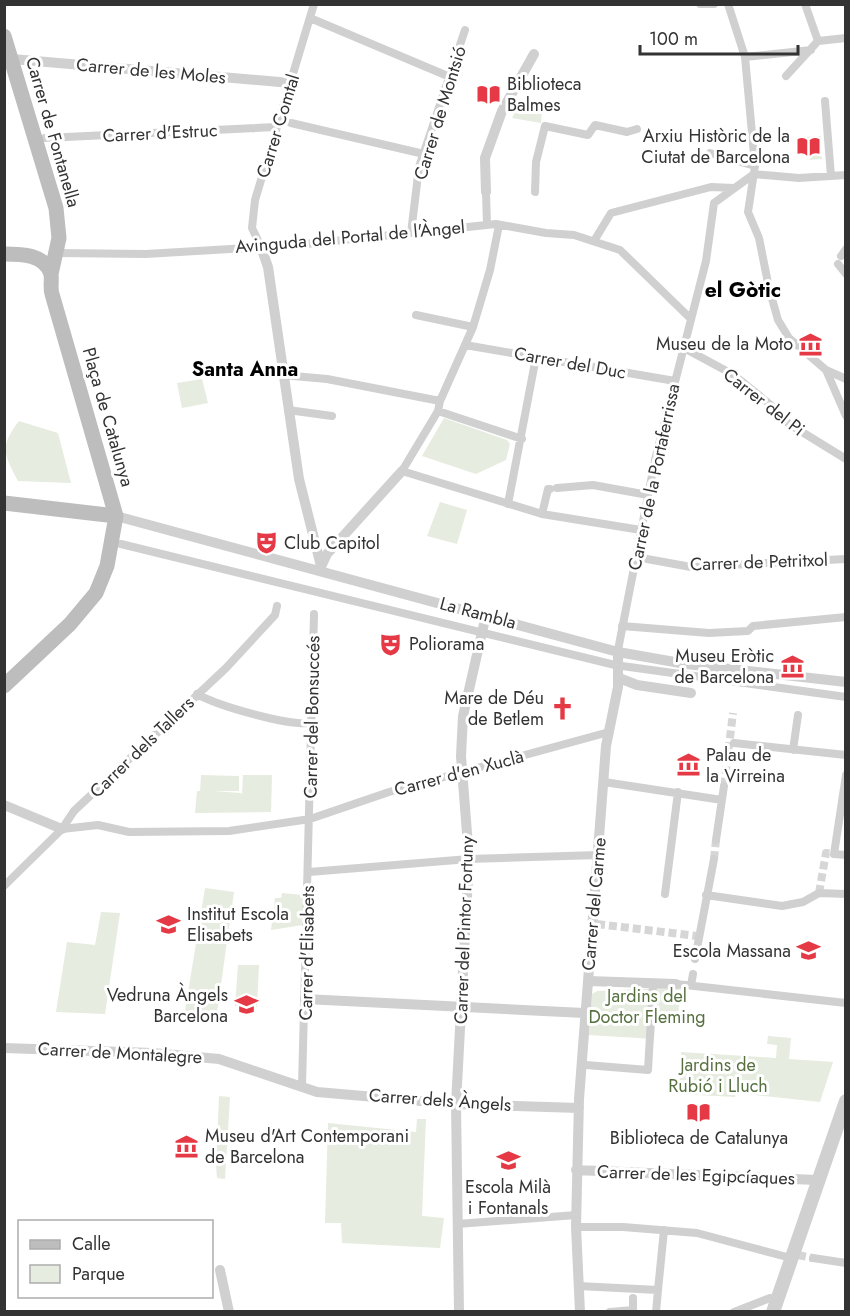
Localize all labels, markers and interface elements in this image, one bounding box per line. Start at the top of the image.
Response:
scale bar [640,18,798,56]
text: 100 m [649,26,698,52]
street label: Carrer de Montsió [407,43,473,183]
street label: Carrer de les Moles [75,52,227,90]
street label: Carrer de Fontanella [19,54,87,210]
street label: Carrer Comtal [250,71,306,181]
place label: Biblioteca Balmes [507,71,581,118]
library icon: Biblioteca Balmes [476,81,502,107]
street label: Carrer d'Estruc [102,117,218,149]
place label: Arxiu Històric de la Ciutat de Barcelona [641,123,790,170]
library icon: Arxiu Històric de la Ciutat de Barcelona [795,133,821,159]
street label: Avinguda del Portal de l'Àngel [234,214,466,260]
district label: el Gòtic [705,275,781,305]
place label: Museu de la Moto [656,331,793,357]
museum icon: Museu de la Moto [798,331,824,357]
street label: Carrer del Duc [512,340,628,386]
street label: Plaça de Catalunya [76,344,140,490]
district label: Santa Anna [192,355,298,384]
street label: Carrer del Pi [718,362,810,442]
street label: Carrer de la Portaferrissa [622,381,686,573]
theatre icon: Club Capitol [253,530,279,556]
place label: Club Capitol [284,530,380,556]
street label: Carrer de Petritxol [689,547,829,577]
street label: La Rambla [437,590,519,636]
theatre icon: Poliorama [378,631,404,657]
place label: Poliorama [409,631,484,657]
street label: Carrer del Bonsuccés [298,635,326,799]
place label: Museu Eròtic de Barcelona [675,643,774,690]
museum icon: Museu Eròtic de Barcelona [779,653,805,679]
place label: Mare de Déu de Betlem [444,685,544,732]
street label: Carrer dels Tallers [84,690,200,804]
church icon: Mare de Déu de Betlem [549,695,575,721]
place label: Palau de la Virreina [706,742,785,789]
street label: Carrer d'en Xuclà [391,743,527,803]
museum icon: Palau de la Virreina [675,752,701,778]
street label: Carrer del Pintor Fortuny [448,835,480,1025]
street label: Carrer del Carme [575,836,613,972]
street label: Carrer d'Elisabets [293,885,321,1021]
place label: Institut Escola Elisabets [187,901,289,948]
school or university icon: Institut Escola Elisabets [156,911,182,937]
place label: Escola Massana [673,938,791,964]
school or university icon: Escola Massana [796,938,822,964]
place label: Vedruna Àngels Barcelona [107,982,228,1029]
park label: Jardins del Doctor Fleming [588,983,706,1030]
school or university icon: Vedruna Àngels Barcelona [233,992,259,1018]
street label: Carrer de Montalegre [37,1036,203,1070]
park label: Jardins de Rubió i Lluch [668,1052,768,1099]
street label: Carrer dels Àngels [368,1082,512,1118]
library icon: Biblioteca de Catalunya [686,1099,712,1125]
place label: Museu d'Art Contemporani de Barcelona [205,1123,409,1170]
place label: Biblioteca de Catalunya [610,1125,788,1151]
museum icon: Museu d'Art Contemporani de Barcelona [174,1133,200,1159]
school or university icon: Escola Milà i Fontanals [495,1148,521,1174]
street label: Carrer de les Egipcíaques [597,1159,795,1191]
place label: Escola Milà i Fontanals [465,1174,551,1221]
legend [18,1220,213,1298]
text: Calle [72,1231,111,1257]
text: Parque [72,1261,125,1287]

